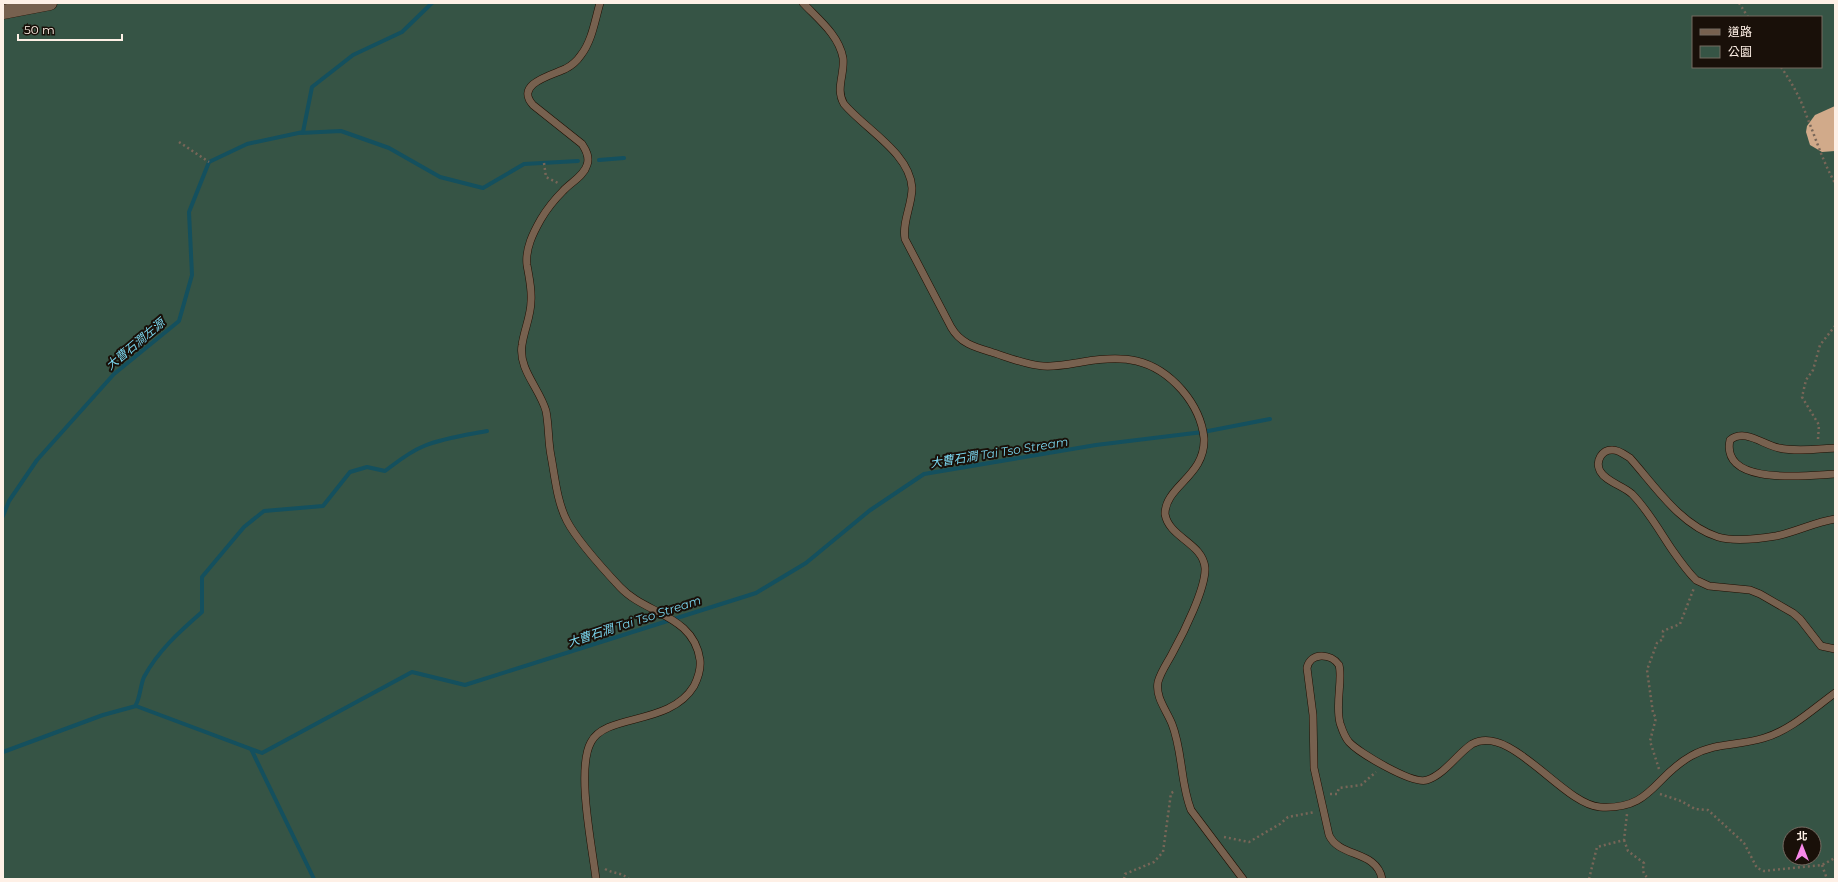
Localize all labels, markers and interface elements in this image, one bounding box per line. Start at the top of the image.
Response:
scale bar [18,16,122,42]
legend [1692,16,1822,68]
text: 50 m [24,22,55,37]
text: 道路 [1728,24,1752,39]
text: 公園 [1728,44,1752,59]
water label: 大曹石澗左源 [103,314,169,373]
water label: 大曹石澗 Tai Tso Stream [929,434,1069,470]
water label: 大曹石澗 Tai Tso Stream [565,592,703,650]
north arrow [1782,826,1822,866]
text: 北 [1797,829,1808,843]

